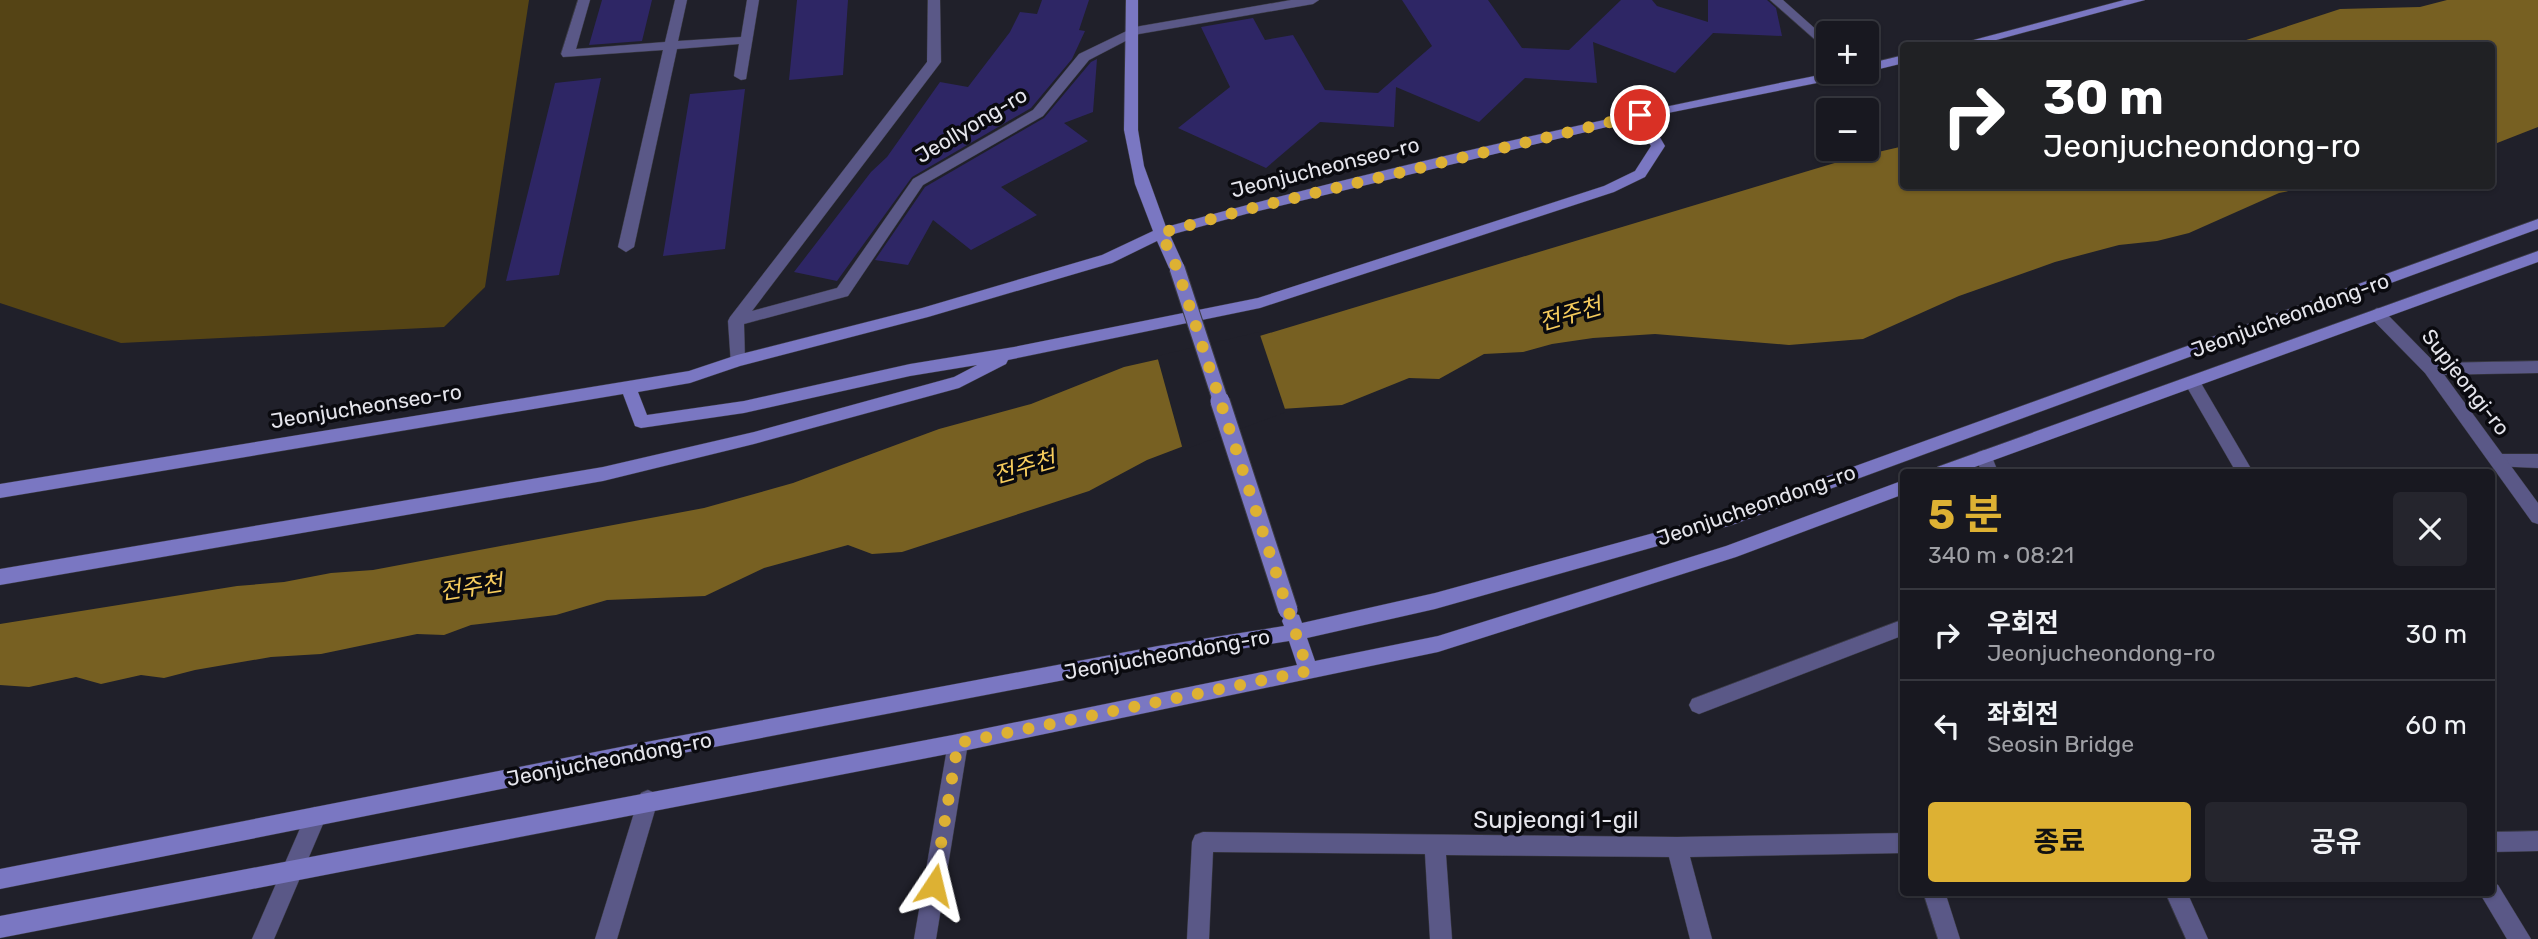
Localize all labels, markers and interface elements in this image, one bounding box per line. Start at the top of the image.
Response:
map controls [1816,21,1879,161]
button: + [1816,21,1879,84]
text: 30 m [2043,68,2164,126]
icon: right [1928,70,2019,161]
street label: Jeollyong-ro [911,82,1031,168]
pin [1610,85,1670,145]
icon: arrive [1621,96,1659,134]
button: − [1816,98,1879,161]
text: Jeonjucheondong-ro [2043,127,2361,165]
street label: Jeonjucheonseo-ro [1228,131,1422,203]
street label: Jeonjucheondong-ro [2188,268,2392,362]
water label: 전주천 [1536,291,1607,336]
street label: Supjeongi-ro [2417,324,2515,440]
street label: Jeonjucheonseo-ro [269,379,463,433]
water label: 전주천 [990,444,1061,489]
street label: Jeonjucheondong-ro [1653,459,1859,551]
text: 5 분 [1928,490,2003,540]
button: close [2393,492,2467,566]
text: 340 m · 08:21 [1928,541,2074,569]
water label: 전주천 [437,568,507,606]
text: 우회전 [1987,608,2059,639]
icon: right [1928,616,1966,654]
text: 30 m [2405,619,2467,650]
street label: Jeonjucheondong-ro [1062,624,1272,684]
text: Jeonjucheondong-ro [1987,639,2215,667]
text: 좌회전 [1987,699,2059,730]
icon: left [1928,707,1966,745]
text: 60 m [2405,710,2467,741]
street label: Jeonjucheondong-ro [504,727,714,791]
text: Seosin Bridge [1987,730,2134,758]
button: 종료 [1928,802,2191,882]
button: 공유 [2205,802,2467,882]
street label: Supjeongi 1-gil [1473,806,1639,834]
position arrow [897,848,971,922]

